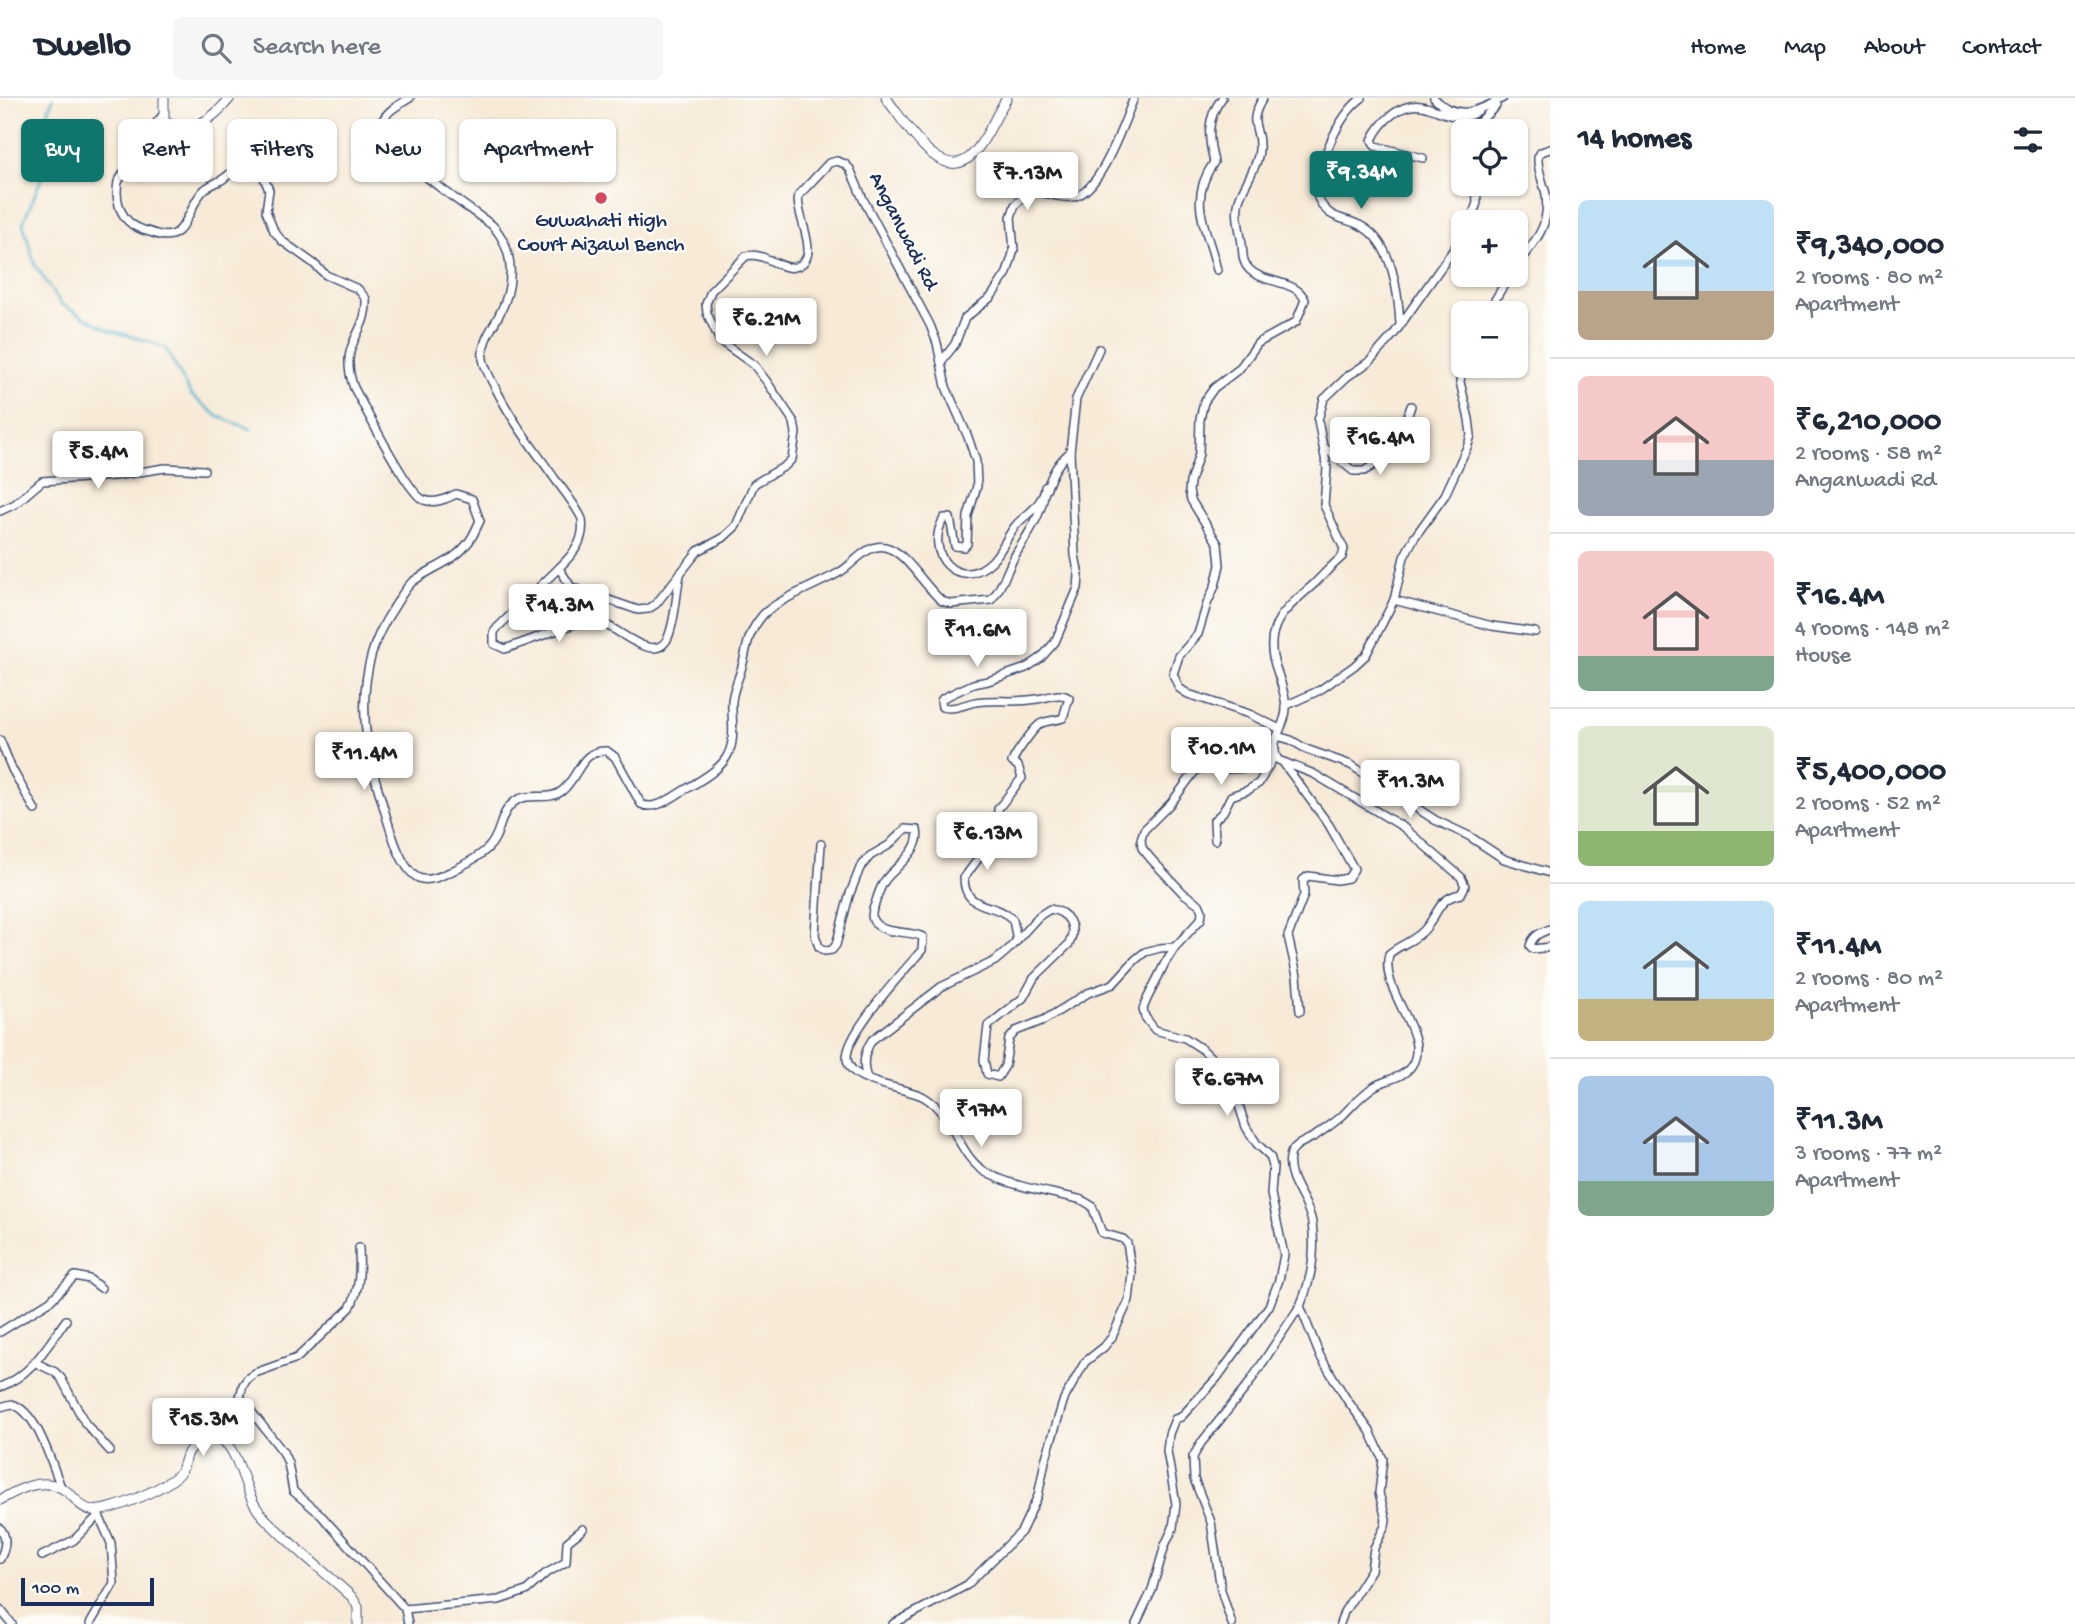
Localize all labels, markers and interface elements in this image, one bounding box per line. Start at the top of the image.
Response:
search box [173,17,663,80]
text: Dwello [35,29,131,67]
icon: search [197,29,235,67]
text: Search here [253,33,381,64]
text: Home [1690,34,1746,63]
text: Map [1784,34,1826,63]
text: About [1864,34,1924,63]
text: Contact [1962,34,2040,63]
chip: Buy [21,119,104,182]
chip: Rent [118,119,213,182]
chip: Filters [227,119,337,182]
chip: New [351,119,445,182]
chip: Apartment [459,119,616,182]
map controls [1451,119,1528,378]
button: locate [1451,119,1528,196]
icon: filters [2009,121,2047,159]
text: 14 homes [1578,123,1691,158]
pin: ₹7.13M [970,152,1084,212]
pin: ₹9.34M [1304,152,1418,211]
text: ₹9.34M [1326,160,1396,187]
text: ₹7.13M [992,161,1062,188]
street label: Anganwadi Rd [862,169,943,297]
marker: Guwahati High Court Aizawl Bench [593,190,609,206]
place label: Guwahati High Court Aizawl Bench [518,210,684,259]
button: + [1451,210,1528,287]
icon: home [1634,228,1718,312]
text: ₹9,340,000 [1795,230,1944,265]
text: 2 rooms · 80 m² [1795,265,1943,292]
text: Apartment [1795,292,1899,319]
pin: ₹6.21M [709,299,823,358]
button: − [1451,301,1528,378]
text: ₹6.21M [732,307,800,334]
icon: home [1634,404,1718,488]
text: ₹6,210,000 [1795,406,1941,441]
pin: ₹16.4M [1323,418,1437,477]
text: ₹16.4M [1346,426,1414,453]
pin: ₹5.4M [49,432,147,491]
text: ₹5.4M [68,440,128,467]
text: 2 rooms · 58 m² [1795,441,1942,468]
text: Anganwadi Rd [1795,468,1936,495]
icon: home [1634,579,1718,663]
text: ₹16.4M [1795,581,1884,616]
pin: ₹14.3M [502,584,616,644]
text: ₹14.3M [525,593,593,620]
pin: ₹11.6M [920,610,1034,669]
text: 4 rooms · 148 m² [1795,616,1950,643]
text: ₹11.6M [944,618,1010,645]
text: House [1795,643,1851,670]
pin: ₹10.1M [1164,728,1278,787]
pin: ₹11.4M [307,732,421,792]
text: ₹10.1M [1187,736,1255,763]
text: ₹11.4M [331,741,397,768]
icon: home [1634,754,1718,838]
text: ₹5,400,000 [1795,756,1946,791]
pin: ₹11.3M [1353,760,1467,820]
text: ₹11.3M [1377,769,1443,796]
text: 2 rooms · 52 m² [1795,791,1941,818]
pin: ₹6.13M [930,812,1044,872]
text: Apartment [1795,818,1899,845]
text: ₹6.13M [952,821,1022,848]
icon: home [1634,929,1718,1013]
text: ₹11.4M [1795,931,1881,966]
text: 2 rooms · 80 m² [1795,966,1943,993]
text: Apartment [1795,993,1899,1020]
pin: ₹6.67M [1170,1058,1284,1118]
text: ₹6.67M [1191,1067,1263,1094]
pin: ₹17M [940,1090,1022,1149]
text: ₹17M [956,1098,1006,1125]
icon: home [1634,1104,1718,1188]
text: ₹11.3M [1795,1106,1882,1141]
text: 3 rooms · 77 m² [1795,1141,1942,1168]
text: Apartment [1795,1168,1899,1195]
pin: ₹15.3M [146,1398,260,1458]
text: ₹15.3M [168,1407,238,1434]
scale bar [21,1575,154,1607]
text: 100 m [32,1578,79,1601]

